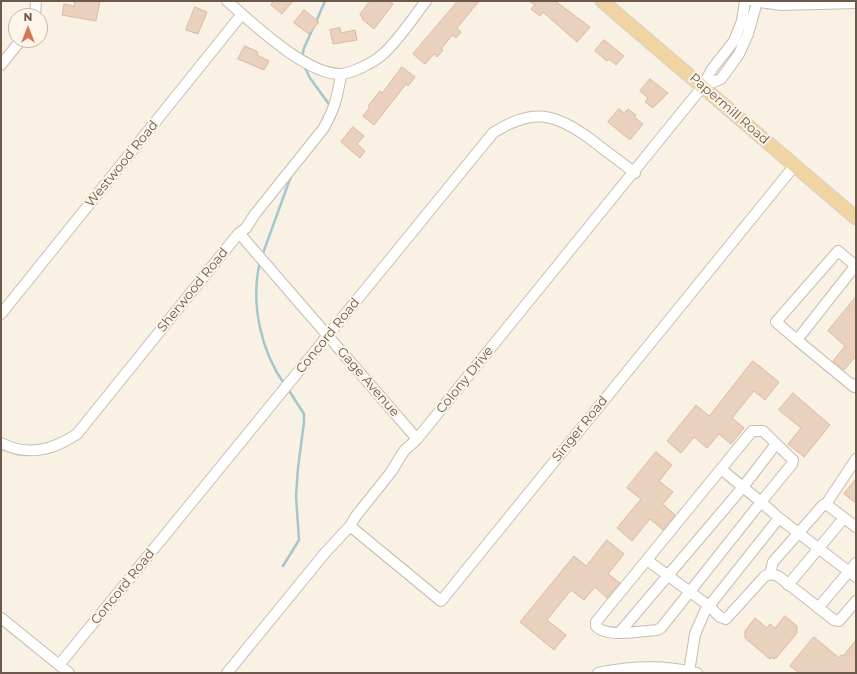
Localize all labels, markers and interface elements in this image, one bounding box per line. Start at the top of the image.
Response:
north arrow [8,8,48,48]
text: N [24,10,32,24]
street label: Papermill Road [686,70,772,148]
street label: Westwood Road [82,118,162,210]
street label: Sherwood Road [154,245,232,335]
street label: Concord Road [293,295,363,377]
street label: Colony Drive [433,343,497,417]
street label: Gage Avenue [334,344,402,420]
street label: Singer Road [549,393,611,465]
street label: Concord Road [88,546,158,628]

